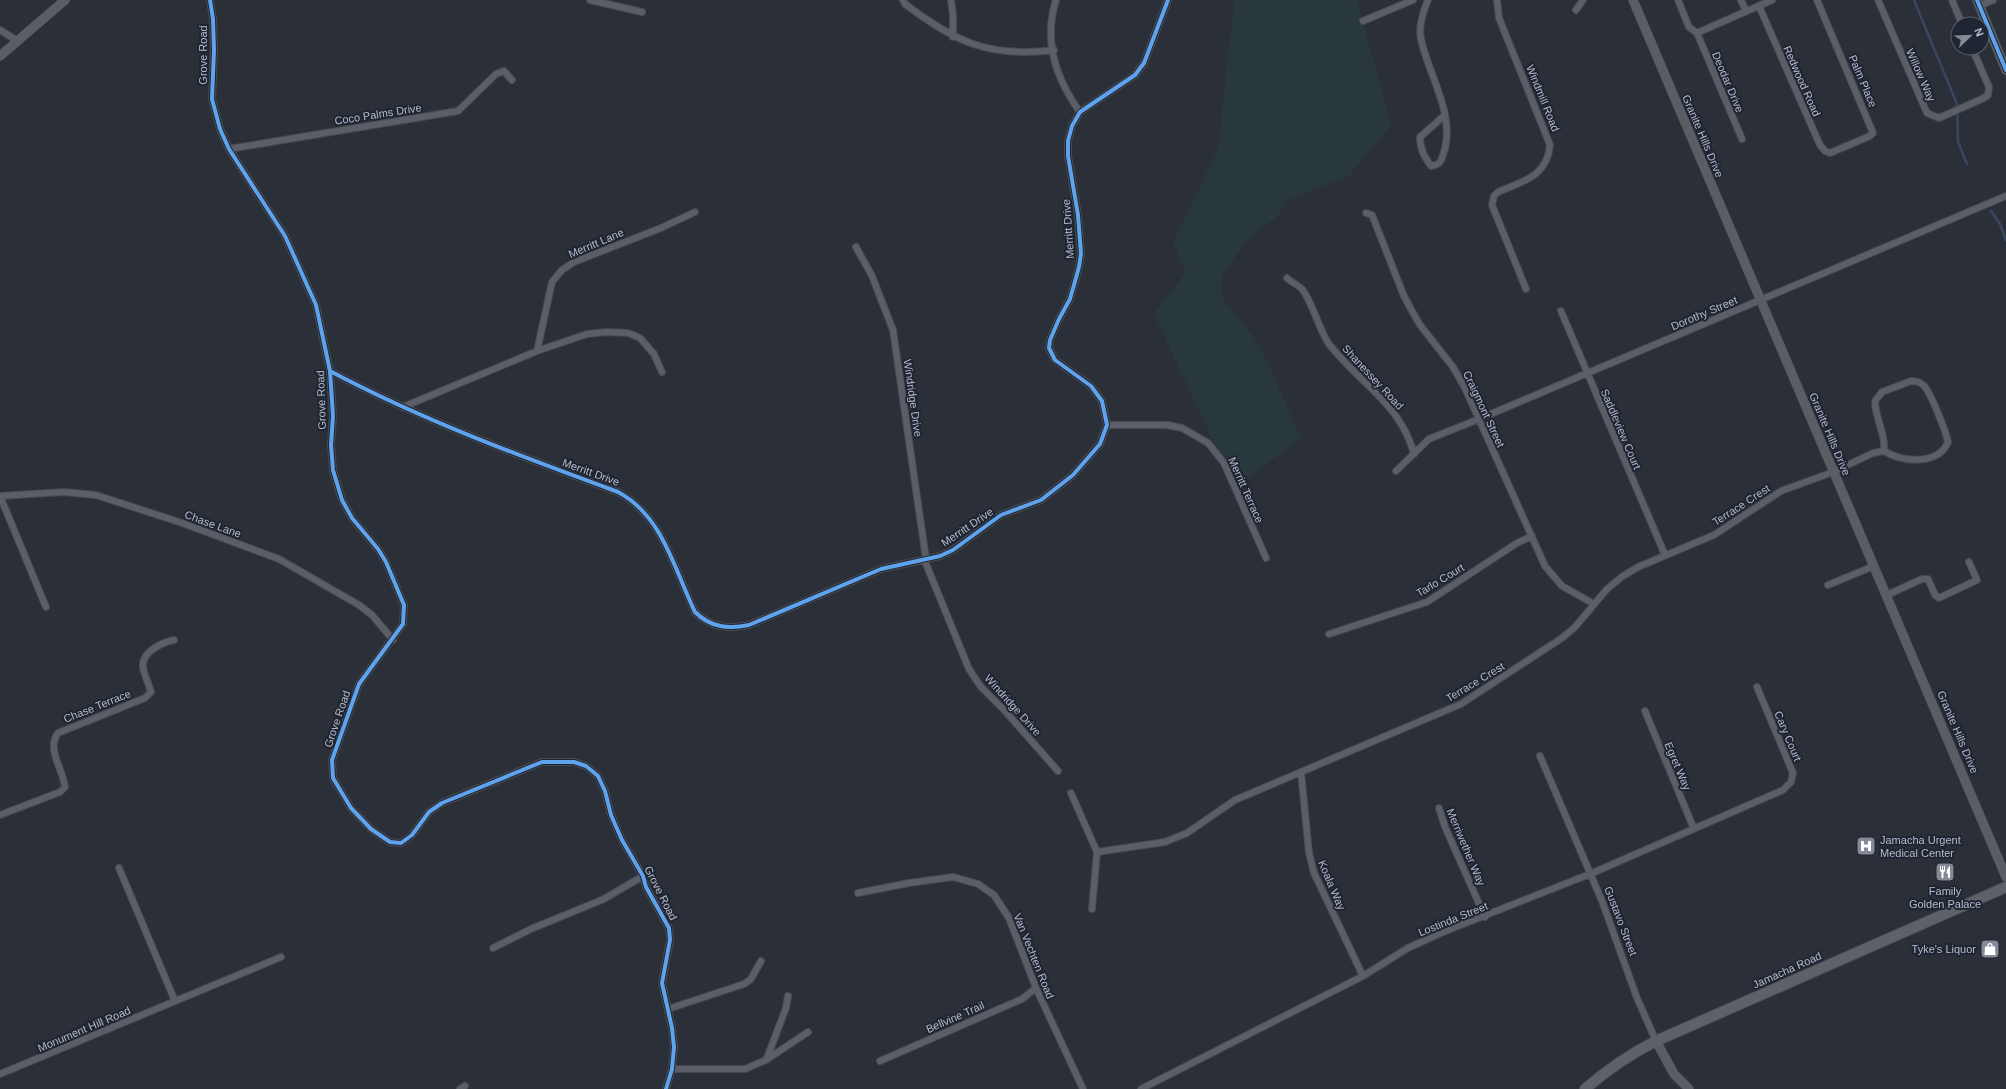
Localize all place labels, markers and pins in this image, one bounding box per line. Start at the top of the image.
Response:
place label: Jamacha Urgent Medical Center [1880,834,1961,859]
hospital icon: Jamacha Urgent Medical Center [1855,835,1877,857]
restaurant icon: Family Golden Palace [1934,861,1956,883]
place label: Family Golden Palace [1909,885,1981,910]
shop icon: Tyke's Liquor [1979,938,2001,960]
place label: Tyke's Liquor [1912,943,1976,955]

